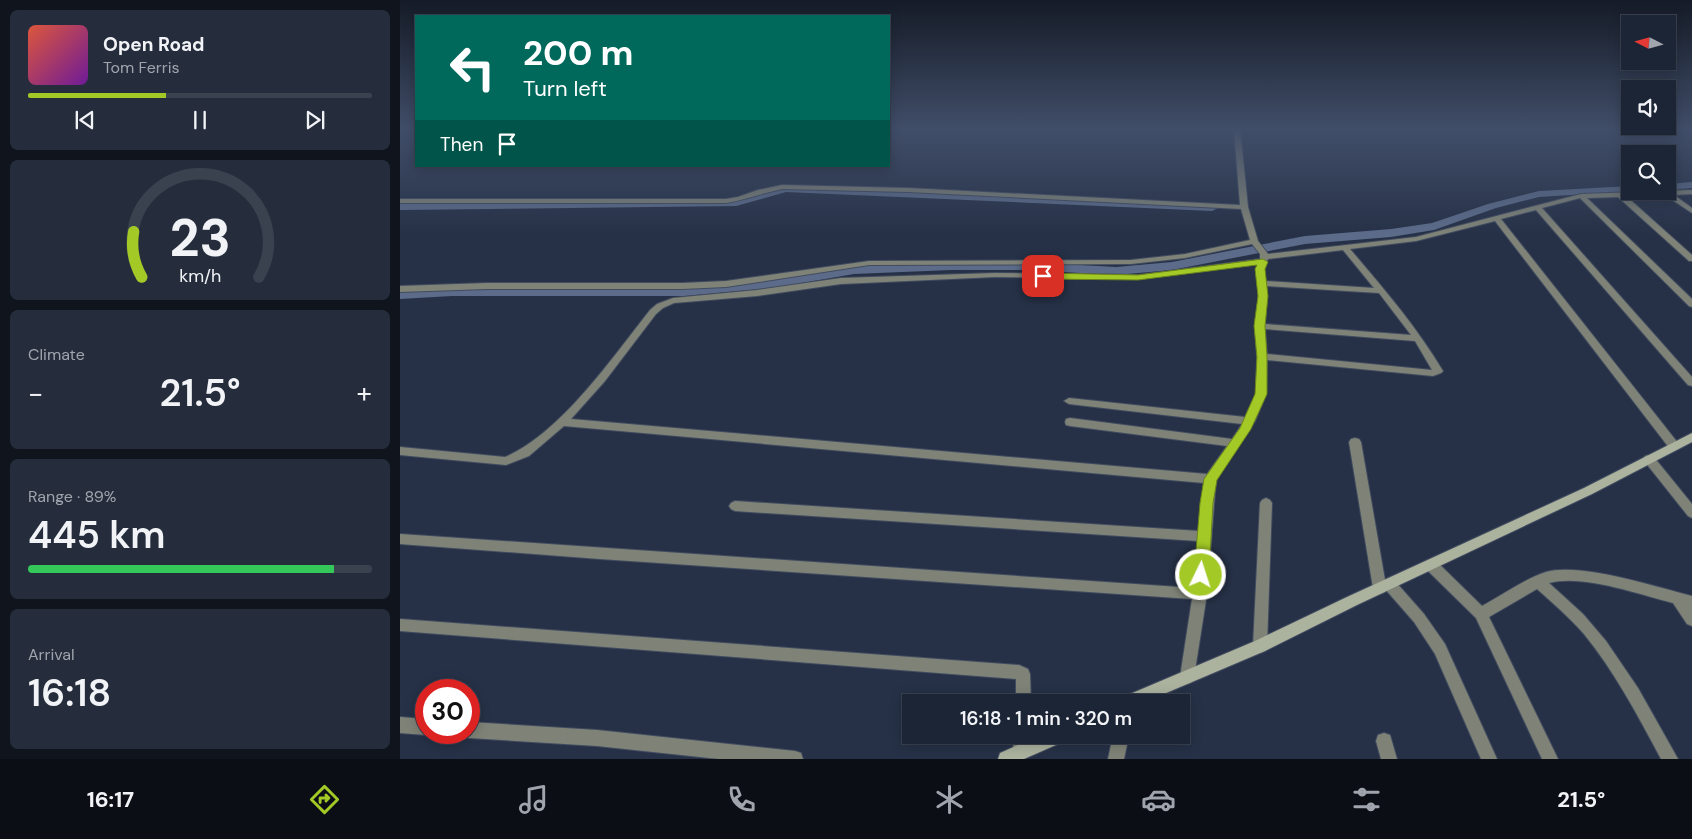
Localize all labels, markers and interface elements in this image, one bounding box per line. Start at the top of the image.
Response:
north arrow [1621,15,1676,70]
map controls [1621,15,1676,200]
text: 200 m [523,30,634,76]
text: Open Road [103,32,205,57]
icon: left [440,35,505,100]
text: Tom Ferris [103,57,180,78]
text: Turn left [523,74,607,103]
button: sound [1621,80,1676,135]
icon: previous [71,106,99,134]
icon: pause [186,106,214,134]
icon: next [301,106,329,134]
icon: arrive [493,130,521,158]
text: Then [440,132,483,157]
button: search [1621,145,1676,200]
text: 23 [169,204,231,272]
pin [1022,255,1064,297]
icon: arrive [1029,262,1057,290]
text: km/h [179,264,221,288]
text: Climate [28,344,85,365]
text: 21.5° [159,368,241,418]
text: − [28,375,43,412]
text: + [357,375,372,412]
text: Range · 89% [28,486,116,507]
text: 445 km [28,510,166,560]
position arrow [1174,548,1226,600]
text: Arrival [28,644,75,665]
text: 16:18 [28,668,111,718]
speed limit sign: 30 [415,679,480,744]
text: 16:18 · 1 min · 320 m [960,706,1132,731]
icon: directions [307,782,342,817]
icon: music [516,782,551,817]
icon: phone [724,782,759,817]
icon: climate [932,782,967,817]
icon: car [1141,782,1176,817]
icon: filters [1349,782,1384,817]
text: 16:17 [87,785,134,814]
text: 21.5° [1557,785,1605,814]

